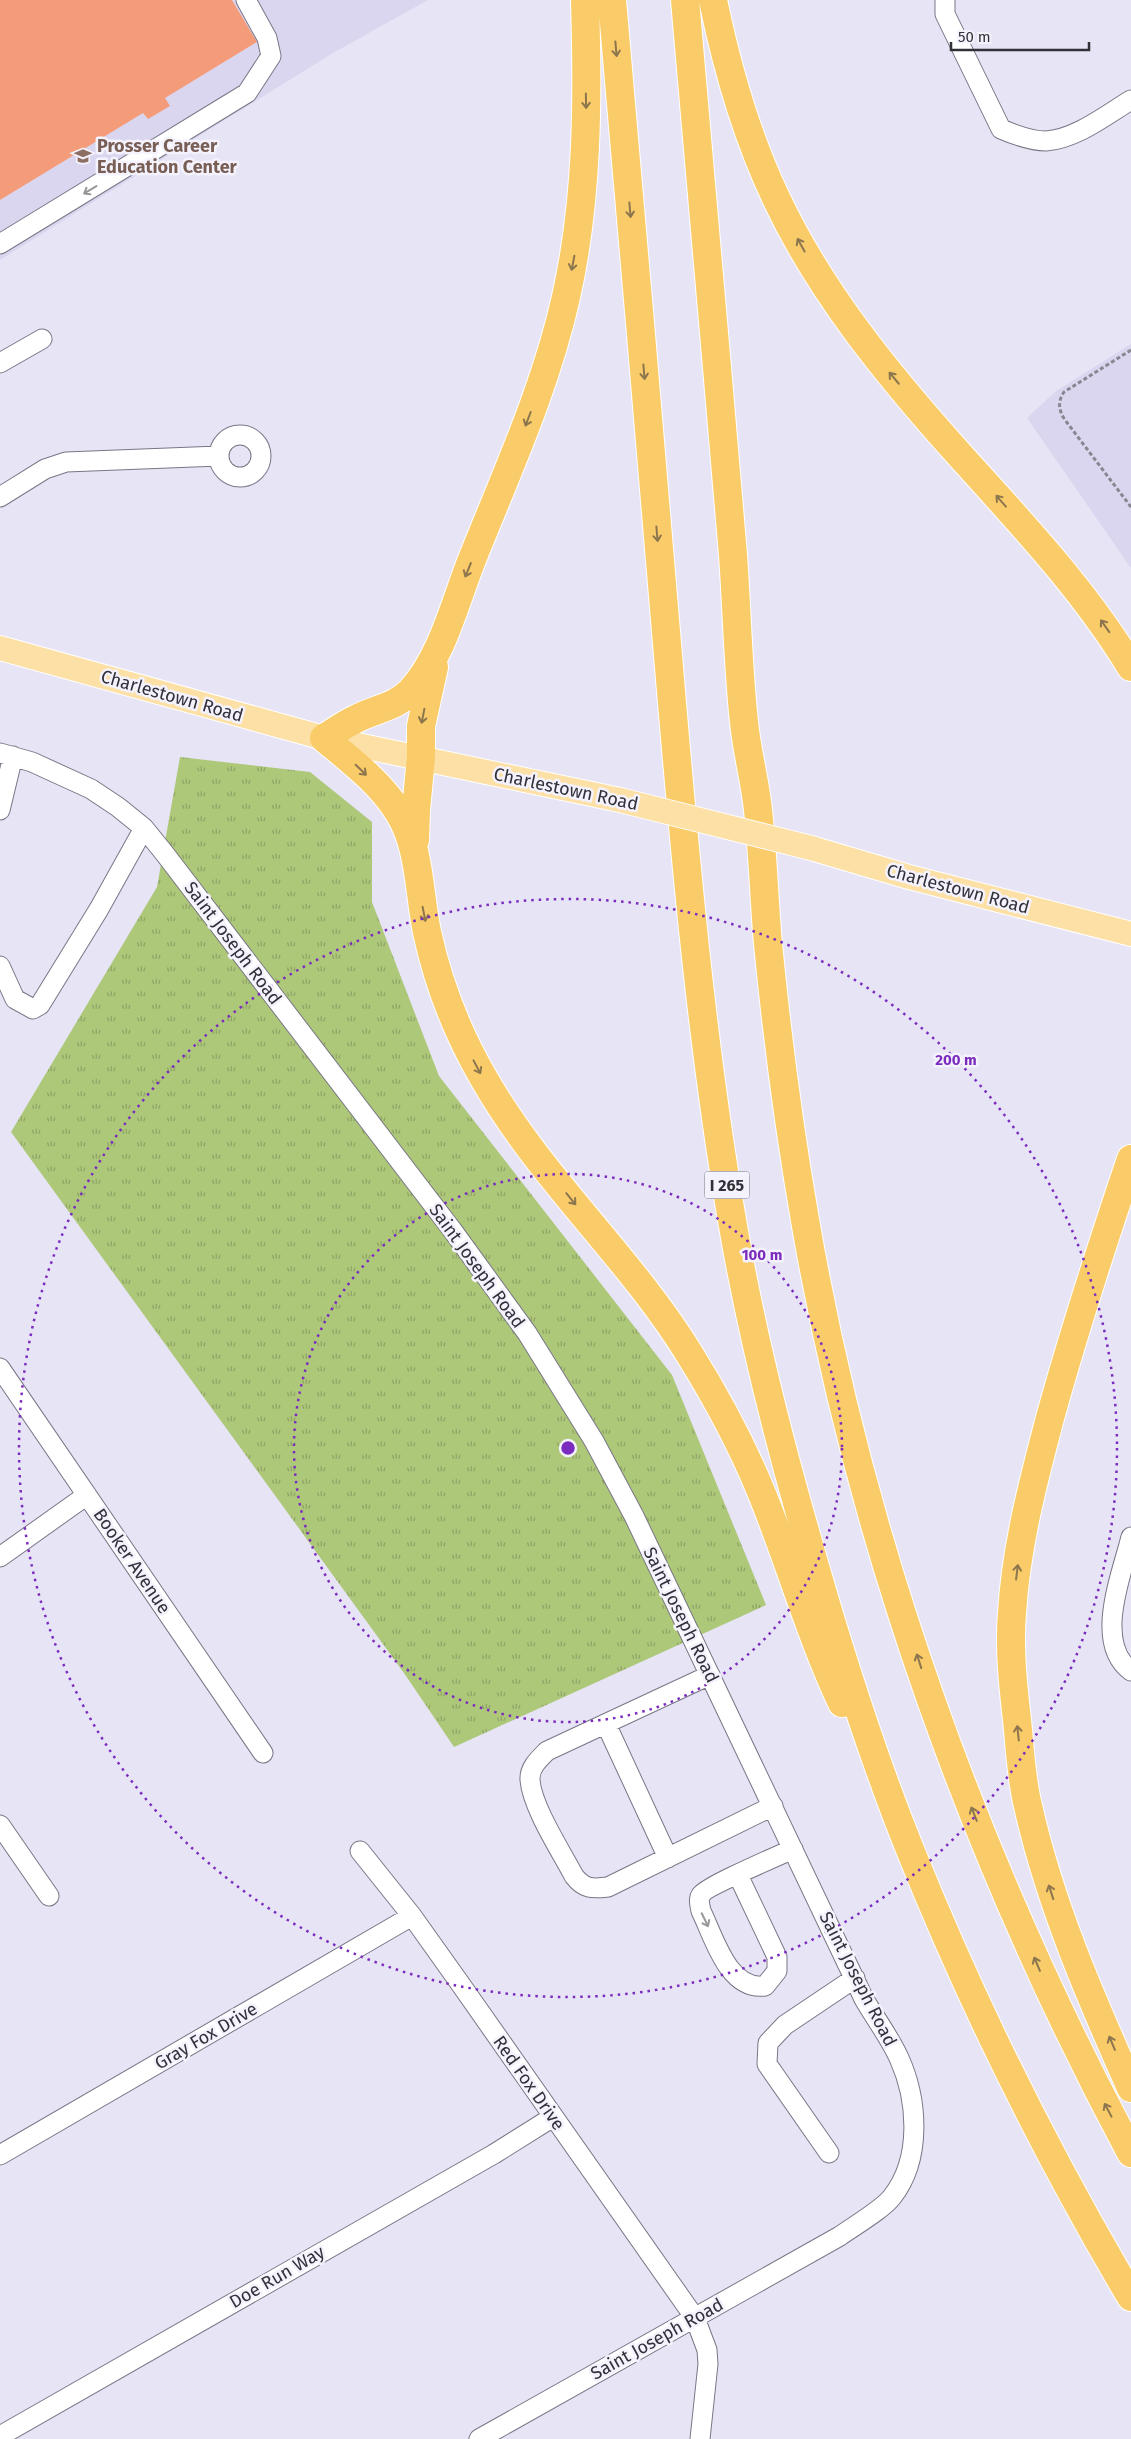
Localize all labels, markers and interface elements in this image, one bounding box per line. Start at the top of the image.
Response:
scale bar [951,20,1088,52]
text: 50 m [958,28,991,46]
one-way arrow [612,40,621,56]
one-way arrow [581,92,591,109]
place label: Prosser Career Education Center [97,135,238,178]
school or university icon: Prosser Career Education Center [73,146,93,166]
one-way arrow [83,185,97,195]
one-way arrow [626,202,635,218]
one-way arrow [796,238,806,253]
one-way arrow [568,255,577,271]
one-way arrow [639,364,648,380]
one-way arrow [889,372,900,385]
one-way arrow [523,411,532,426]
one-way arrow [995,494,1007,507]
one-way arrow [653,526,662,542]
one-way arrow [462,562,472,577]
one-way arrow [1100,619,1110,633]
street label: Charlestown Road [98,665,246,727]
one-way arrow [417,707,427,723]
street label: Charlestown Road [492,763,640,815]
one-way arrow [354,764,367,776]
street label: Charlestown Road [884,859,1032,919]
street label: Saint Joseph Road [180,877,286,1009]
one-way arrow [419,906,429,922]
text: 200 m [935,1051,977,1069]
one-way arrow [472,1059,482,1074]
road number: I 265 [704,1172,750,1198]
one-way arrow [565,1192,576,1205]
street label: Saint Joseph Road [425,1200,529,1332]
text: 100 m [742,1246,782,1264]
centre of rings [559,1439,577,1457]
street label: Booker Avenue [89,1504,175,1618]
street label: Saint Joseph Road [639,1544,723,1686]
one-way arrow [1012,1564,1022,1580]
one-way arrow [914,1654,923,1669]
one-way arrow [1013,1726,1023,1742]
one-way arrow [969,1807,979,1822]
one-way arrow [1046,1884,1056,1900]
street label: Saint Joseph Road [815,1908,901,2050]
one-way arrow [701,1912,711,1927]
one-way arrow [1032,1957,1042,1972]
street label: Gray Fox Drive [151,1998,261,2074]
street label: Red Fox Drive [488,2032,570,2134]
one-way arrow [1106,2036,1116,2051]
one-way arrow [1103,2103,1112,2118]
street label: Doe Run Way [226,2241,329,2313]
street label: Saint Joseph Road [587,2293,727,2385]

